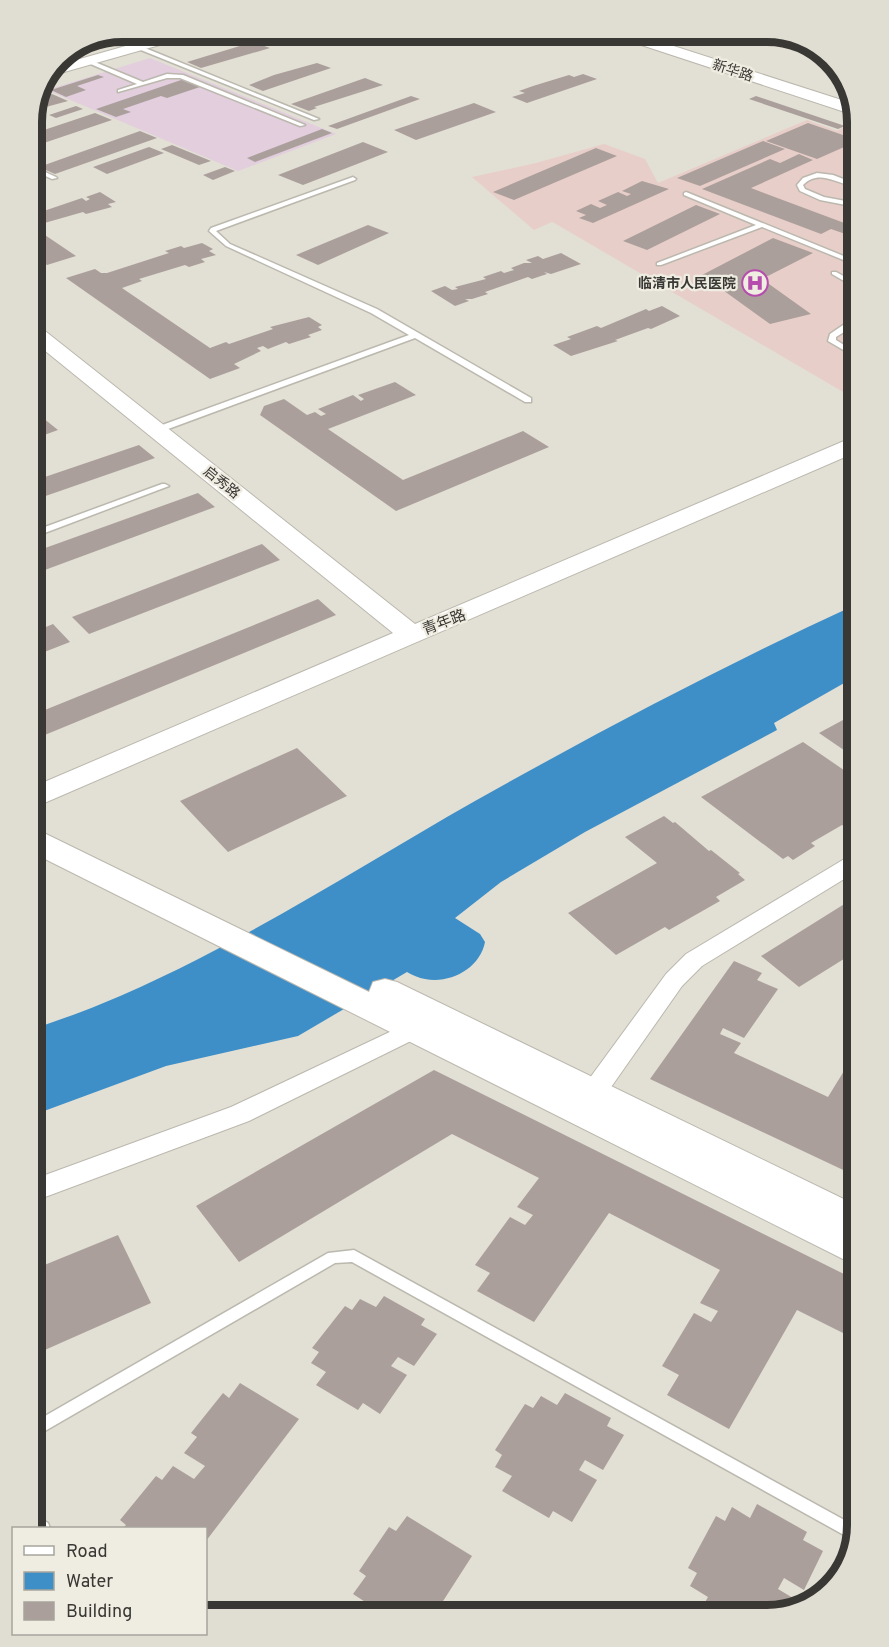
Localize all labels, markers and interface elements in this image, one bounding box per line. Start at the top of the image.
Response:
street label: 新华路 [710,56,755,86]
hospital icon: 临清市人民医院 [740,268,770,298]
place label: 临清市人民医院 [638,275,736,293]
street label: 启秀路 [199,463,243,503]
street label: 青年路 [420,606,469,640]
legend [12,1527,207,1635]
text: Road [66,1541,108,1564]
text: Water [66,1571,113,1594]
text: Building [66,1601,132,1624]

